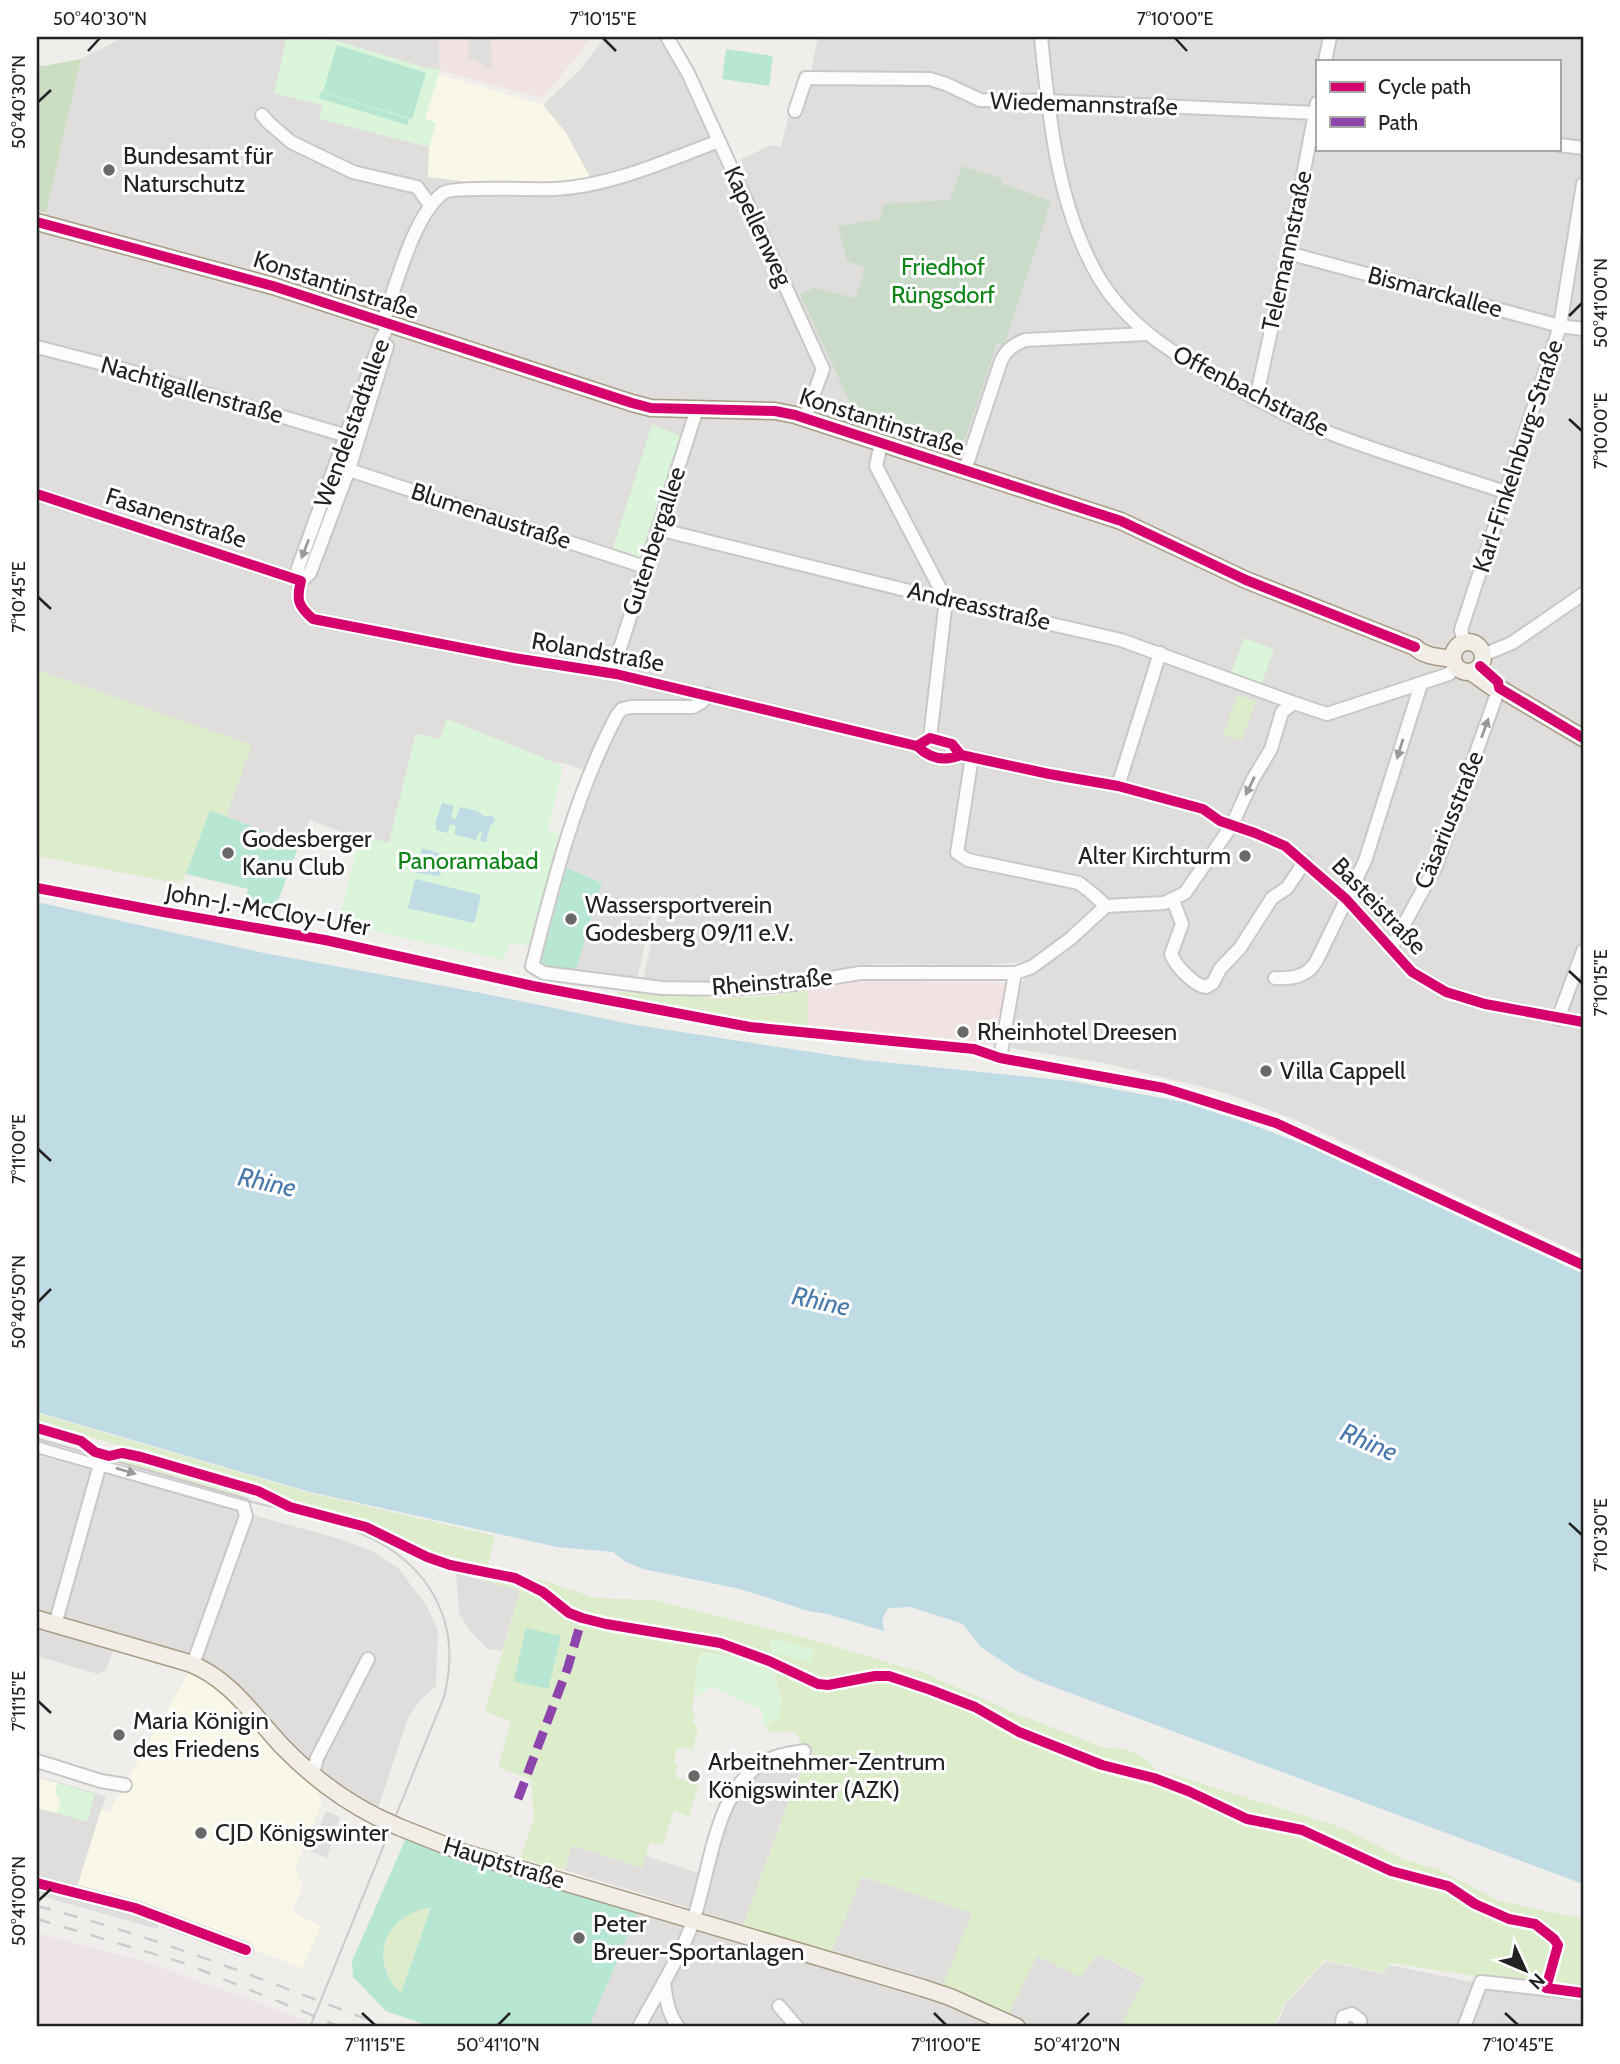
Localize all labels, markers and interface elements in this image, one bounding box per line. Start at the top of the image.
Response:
text: 50°40'30"N [53,8,147,30]
text: 7°10'15"E [569,8,637,30]
text: 7°10'00"E [1137,8,1213,30]
text: 50°40'30"N [8,55,30,149]
legend [1316,60,1560,150]
text: Cycle path [1378,74,1471,99]
street label: Wiedemannstraße [990,86,1178,121]
text: Path [1378,110,1418,135]
place label: Bundesamt für Naturschutz [123,141,273,198]
street label: Kapellenweg [718,161,799,291]
marker: Bundesamt für Naturschutz [101,162,117,178]
street label: Telemannstraße [1255,168,1318,334]
street label: Konstantinstraße [250,244,422,325]
park label: Friedhof Rüngsdorf [891,252,995,309]
text: 50°41'00"N [1590,258,1612,348]
street label: Bismarckallee [1365,260,1505,323]
street label: Wendelstadtallee [308,335,395,511]
street label: Karl-Finkelnburg-Straße [1466,336,1569,576]
street label: Offenbachstraße [1168,339,1334,442]
street label: Nachtigallenstraße [98,350,287,429]
street label: Konstantinstraße [796,381,968,462]
text: 7°10'00"E [1590,393,1612,469]
street label: Gutenbergallee [616,463,691,619]
street label: Blumenaustraße [408,476,575,555]
street label: Fasanenstraße [102,481,250,554]
one-way arrow [300,539,311,560]
text: 7°10'45"E [8,561,30,633]
street label: Andreasstraße [905,575,1053,636]
street label: Rolandstraße [530,626,667,677]
one-way arrow [1480,718,1491,739]
one-way arrow [1395,739,1405,760]
street label: Cäsariusstraße [1408,747,1489,893]
one-way arrow [1244,776,1256,796]
place label: Godesberger Kanu Club [242,824,372,881]
place label: Alter Kirchturm [1078,841,1231,870]
marker: Godesberger Kanu Club [220,845,236,861]
park label: Panoramabad [397,846,539,875]
marker: Alter Kirchturm [1237,848,1253,864]
street label: Basteistraße [1326,851,1433,960]
street label: John-J.-McCloy-Ufer [163,877,373,942]
place label: Wassersportverein Godesberg 09/11 e.V. [585,890,793,947]
marker: Wassersportverein Godesberg 09/11 e.V. [563,911,579,927]
text: 7°10'15"E [1590,949,1612,1017]
street label: Rheinstraße [710,962,834,1001]
place label: Rheinhotel Dreesen [977,1017,1177,1046]
marker: Rheinhotel Dreesen [955,1024,971,1040]
place label: Villa Cappell [1280,1056,1406,1085]
marker: Villa Cappell [1258,1063,1274,1079]
text: 7°11'00"E [8,1114,30,1184]
water label: Rhine [235,1160,299,1204]
text: 50°40'50"N [8,1255,30,1349]
water label: Rhine [789,1279,853,1323]
water label: Rhine [1336,1416,1402,1468]
one-way arrow [116,1467,137,1477]
text: 7°10'30"E [1590,1498,1612,1572]
text: 7°11'15"E [8,1671,30,1731]
place label: Maria Königin des Friedens [133,1706,269,1763]
marker: Maria Königin des Friedens [111,1727,127,1743]
place label: Arbeitnehmer-Zentrum Königswinter (AZK) [708,1747,945,1804]
marker: Arbeitnehmer-Zentrum Königswinter (AZK) [686,1768,702,1784]
place label: CJD Königswinter [215,1818,389,1847]
marker: CJD Königswinter [193,1825,209,1841]
street label: Hauptstraße [440,1830,568,1895]
text: 50°41'00"N [8,1856,30,1946]
place label: Peter Breuer-Sportanlagen [593,1909,804,1966]
marker: Peter Breuer-Sportanlagen [571,1930,587,1946]
north arrow [1490,1934,1560,2004]
text: N [1524,1969,1550,1994]
text: 7°11'15"E [345,2034,405,2056]
text: 50°41'10"N [456,2034,540,2056]
text: 7°11'00"E [911,2034,981,2056]
text: 50°41'20"N [1034,2034,1120,2056]
text: 7°10'45"E [1482,2034,1554,2056]

